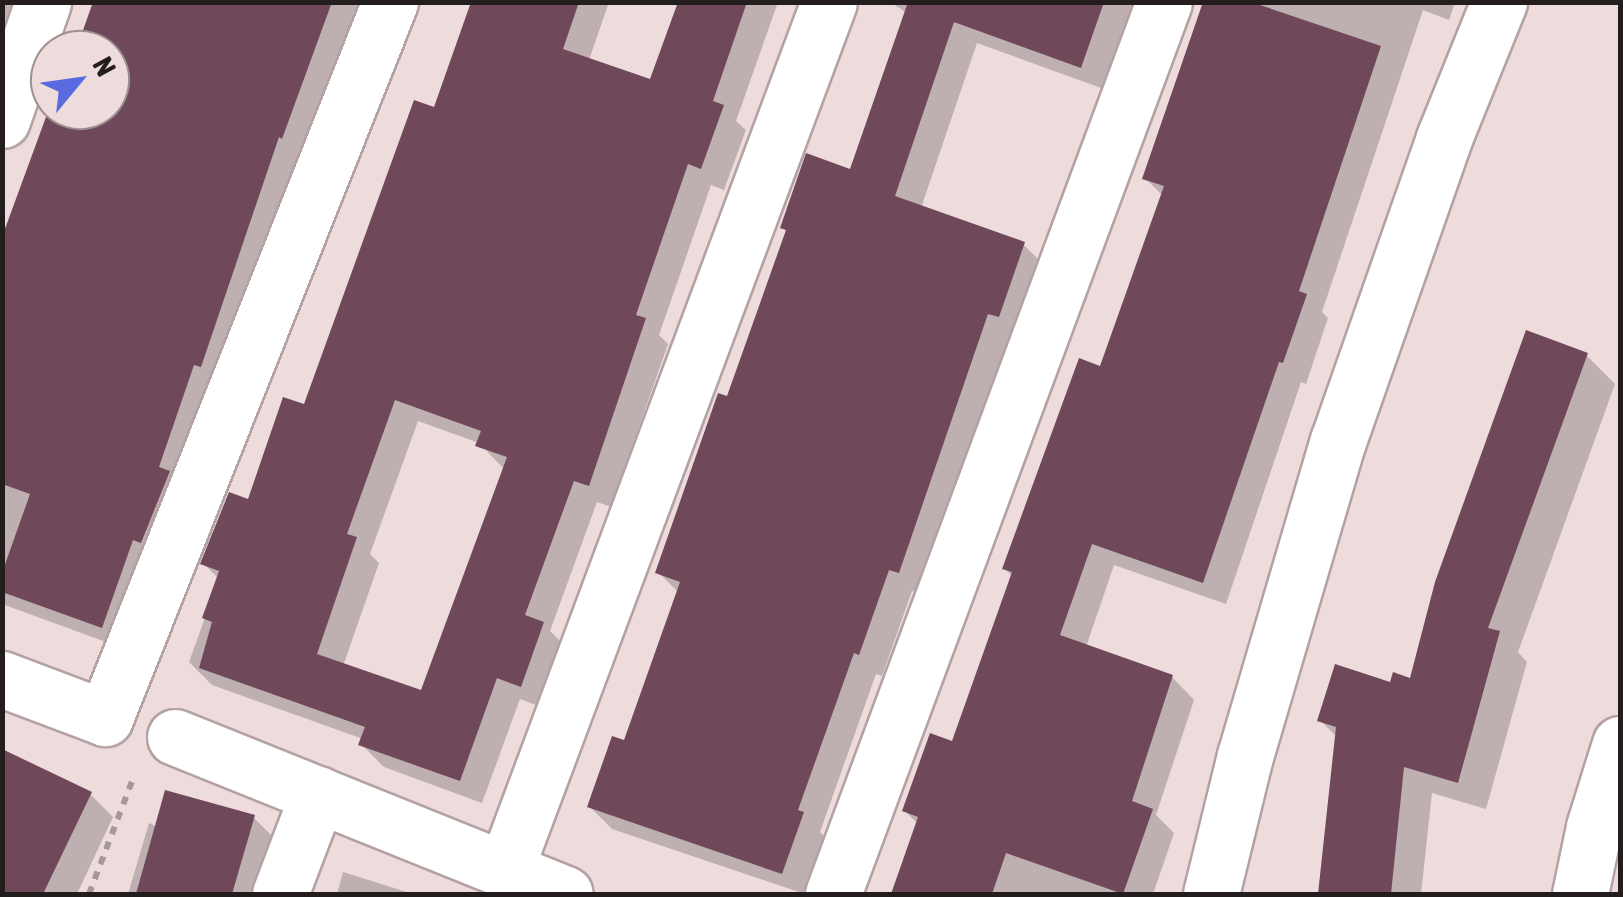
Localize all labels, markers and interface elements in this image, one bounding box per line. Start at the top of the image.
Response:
north arrow [30,30,130,130]
text: N [86,51,122,81]

